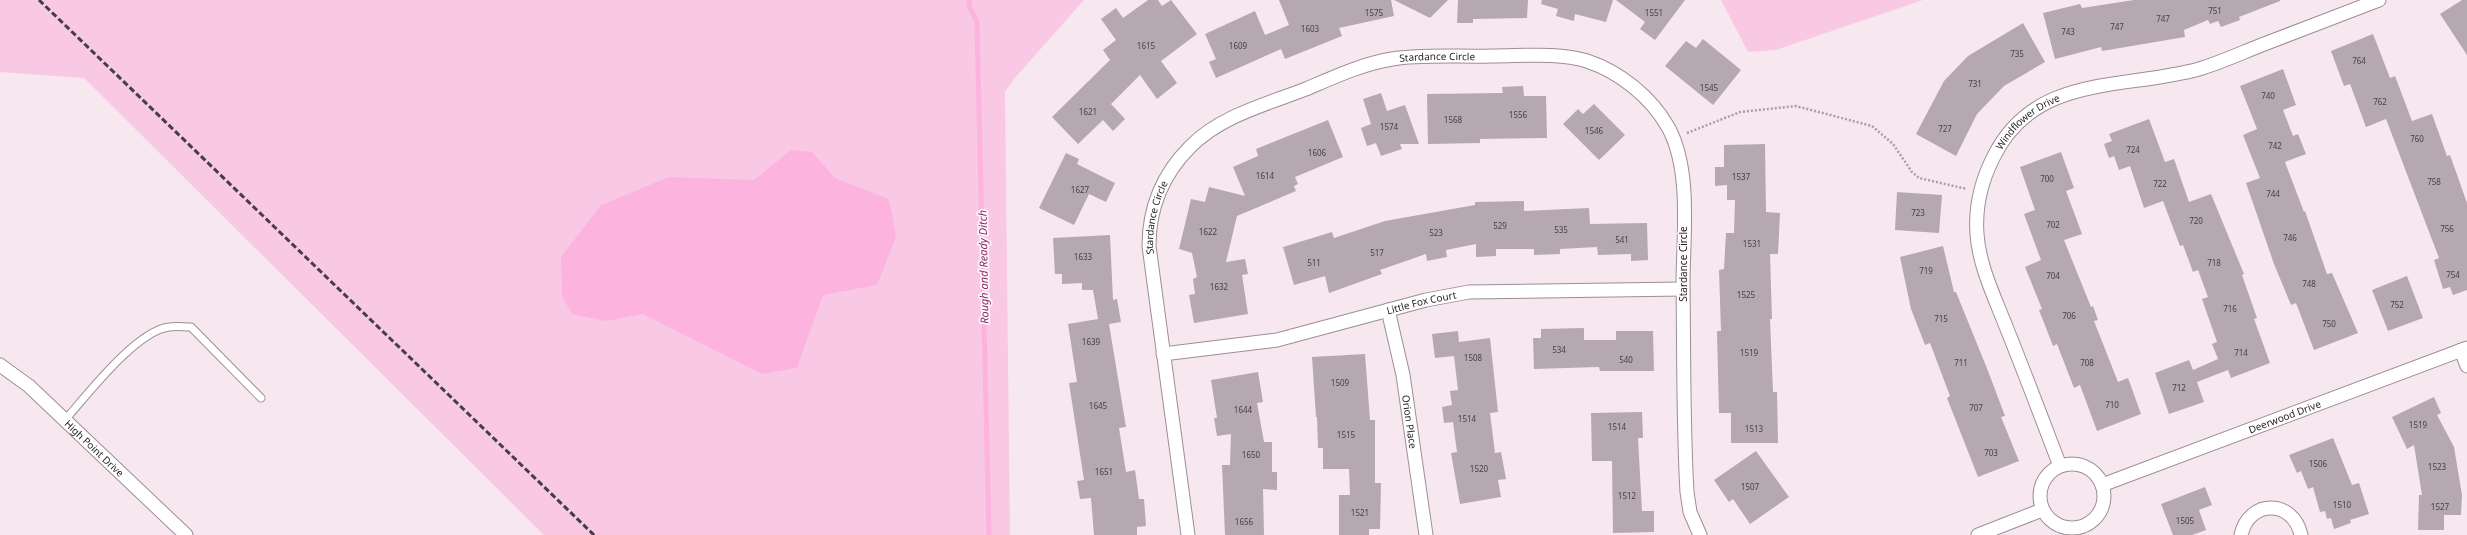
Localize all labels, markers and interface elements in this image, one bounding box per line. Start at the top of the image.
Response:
house number: 751 [2208,5,2222,16]
house number: 1575 [1365,7,1384,18]
house number: 1551 [1645,7,1663,18]
house number: 747 [2156,13,2170,24]
house number: 747 [2110,21,2124,32]
house number: 1603 [1301,23,1320,34]
house number: 743 [2061,26,2075,37]
house number: 1615 [1137,40,1156,51]
house number: 1609 [1229,40,1248,51]
house number: 735 [2010,48,2024,59]
street label: Stardance Circle [1399,49,1475,65]
house number: 764 [2352,55,2366,66]
house number: 731 [1968,78,1982,89]
house number: 1545 [1700,82,1719,93]
street label: Windflower Drive [1992,90,2062,152]
house number: 740 [2261,90,2275,101]
house number: 762 [2373,96,2387,107]
house number: 1621 [1079,106,1097,117]
house number: 1556 [1509,109,1528,120]
house number: 1568 [1444,114,1463,125]
house number: 1574 [1380,121,1399,132]
house number: 727 [1938,123,1952,134]
house number: 1546 [1585,125,1604,136]
house number: 760 [2410,133,2424,144]
house number: 742 [2268,140,2282,151]
house number: 724 [2126,144,2140,155]
house number: 1606 [1308,147,1327,158]
house number: 1614 [1256,170,1275,181]
house number: 1537 [1732,171,1751,182]
house number: 700 [2040,173,2054,184]
house number: 758 [2427,176,2441,187]
street label: Stardance Circle [1142,178,1171,255]
house number: 722 [2153,178,2167,189]
house number: 1627 [1071,184,1090,195]
house number: 744 [2266,188,2280,199]
house number: 723 [1911,207,1925,218]
water label: Rough and Ready Ditch [975,210,991,324]
house number: 720 [2189,215,2203,226]
house number: 702 [2046,219,2060,230]
house number: 529 [1493,220,1507,231]
house number: 756 [2440,223,2454,234]
house number: 535 [1554,224,1568,235]
house number: 1622 [1199,226,1218,237]
street label: Stardance Circle [1676,226,1690,302]
house number: 523 [1429,227,1443,238]
house number: 746 [2283,232,2297,243]
house number: 541 [1615,234,1629,245]
house number: 1531 [1743,238,1761,249]
house number: 517 [1370,247,1384,258]
house number: 1633 [1074,251,1093,262]
house number: 511 [1307,257,1321,268]
house number: 718 [2207,257,2221,268]
house number: 719 [1919,265,1933,276]
house number: 754 [2446,269,2460,280]
house number: 704 [2046,270,2060,281]
house number: 748 [2302,278,2316,289]
house number: 1632 [1210,281,1229,292]
street label: Little Fox Court [1385,287,1458,317]
house number: 1525 [1737,289,1756,300]
house number: 752 [2390,299,2404,310]
house number: 716 [2223,303,2237,314]
house number: 706 [2062,310,2076,321]
house number: 715 [1934,313,1948,324]
house number: 750 [2322,318,2336,329]
house number: 1639 [1082,336,1101,347]
house number: 534 [1552,344,1566,355]
house number: 1519 [1740,347,1759,358]
house number: 714 [2234,347,2248,358]
house number: 1508 [1464,352,1483,363]
house number: 540 [1619,354,1633,365]
house number: 711 [1954,357,1968,368]
house number: 708 [2080,357,2094,368]
house number: 1509 [1331,377,1350,388]
house number: 712 [2172,382,2186,393]
street label: Orion Place [1399,394,1421,450]
street label: Deerwood Drive [2246,396,2323,436]
house number: 710 [2105,399,2119,410]
house number: 1645 [1089,400,1108,411]
house number: 707 [1969,402,1983,413]
house number: 1644 [1234,404,1253,415]
house number: 1514 [1458,413,1477,424]
street label: High Point Drive [62,417,127,480]
house number: 1519 [2409,419,2428,430]
house number: 1514 [1608,421,1627,432]
house number: 1513 [1745,423,1764,434]
house number: 1515 [1337,429,1356,440]
house number: 703 [1984,447,1998,458]
house number: 1650 [1242,449,1261,460]
house number: 1506 [2309,458,2328,469]
house number: 1523 [2428,461,2447,472]
house number: 1520 [1470,463,1489,474]
house number: 1651 [1095,466,1113,477]
house number: 1507 [1741,481,1760,492]
house number: 1512 [1618,490,1637,501]
house number: 1510 [2333,499,2352,510]
house number: 1527 [2431,501,2450,512]
house number: 1521 [1351,507,1369,518]
house number: 1505 [2176,515,2195,526]
house number: 1656 [1235,516,1254,527]

